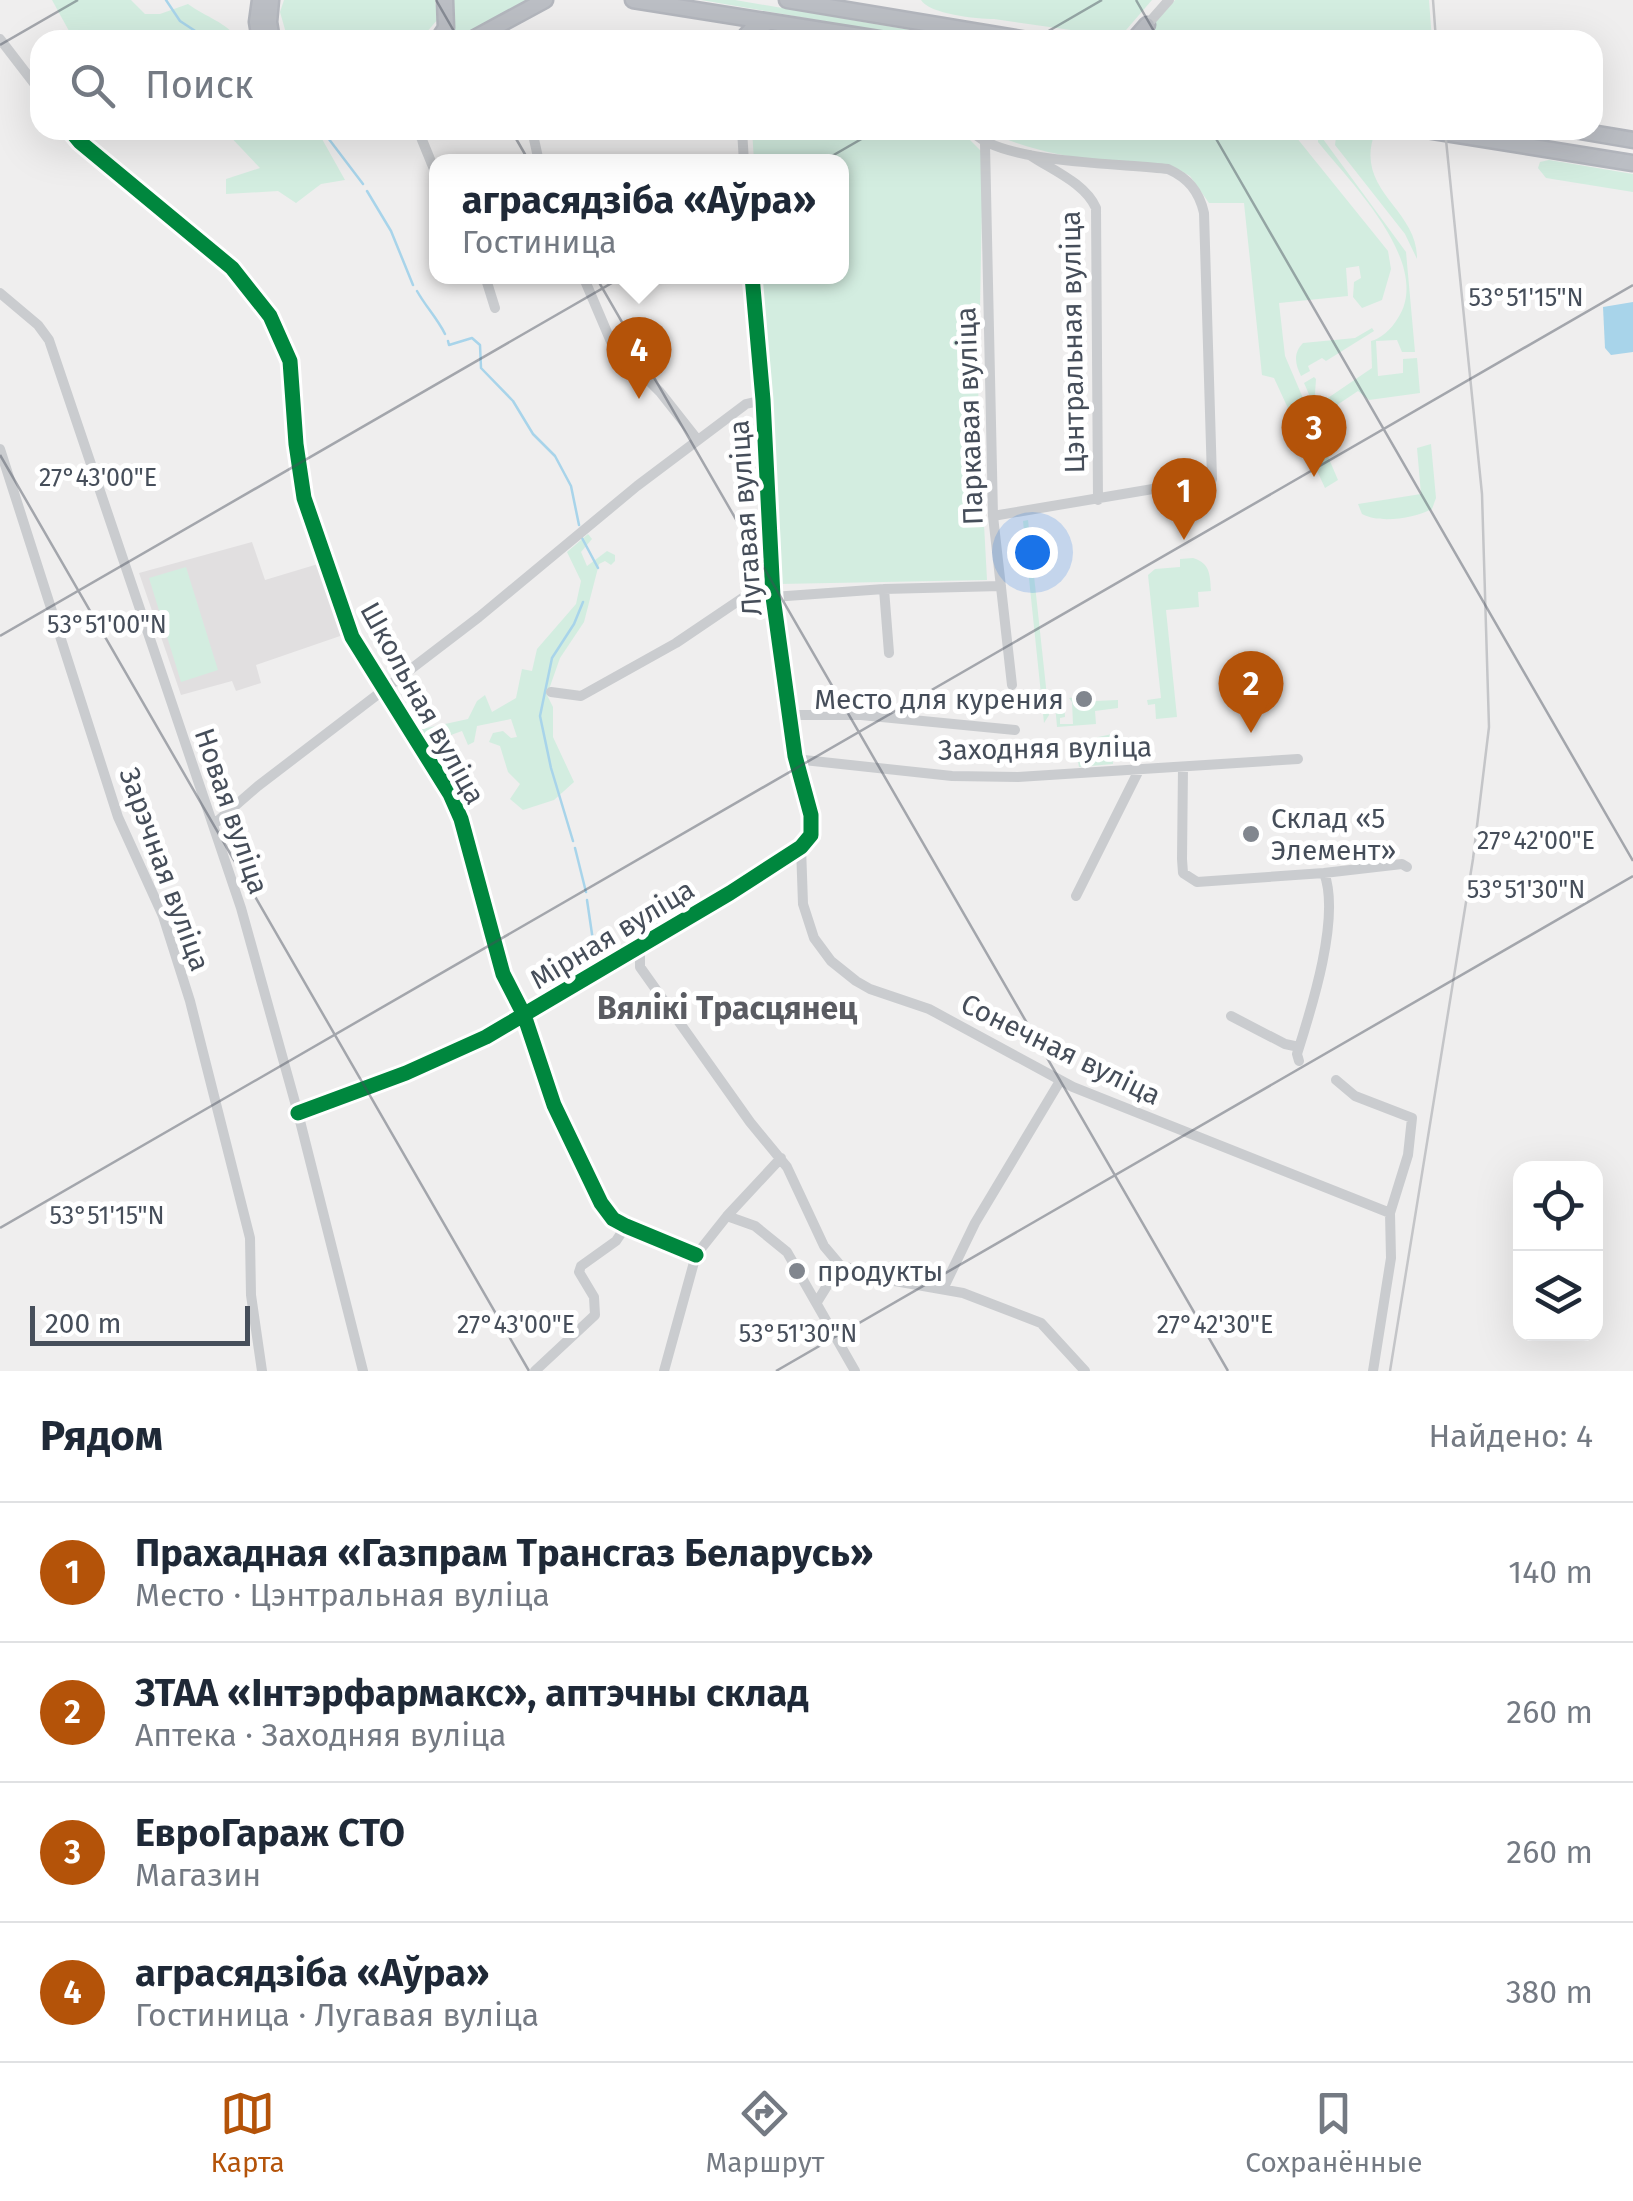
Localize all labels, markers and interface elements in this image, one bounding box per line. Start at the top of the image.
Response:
search box [30,30,1603,140]
icon: search [65,58,120,113]
text: Поиск [145,62,254,108]
popup [429,154,849,284]
text: аграсядзіба «Аўра» [462,177,816,223]
street label: Цэнтральная вуліца [1054,210,1091,474]
text: Гостиница [462,223,617,261]
text: 53°51'15"N [1468,283,1584,313]
street label: Паркавая вуліца [949,306,990,526]
pin: 4 [606,316,672,399]
pin: 3 [1282,394,1346,477]
street label: Лугавая вуліца [722,419,769,617]
pin: 1 [1152,458,1216,540]
text: 27°43'00"E [39,463,157,493]
your location [1007,527,1058,578]
street label: Школьная вуліца [353,596,492,810]
text: 53°51'00"N [47,610,167,640]
pin: 2 [1218,650,1284,733]
place label: Место для курения [814,683,1064,716]
marker: Место для курения [1073,688,1095,710]
street label: Новая вуліца [188,724,275,899]
street label: Заходняя вуліца [938,730,1152,767]
street label: Зарэчная вуліца [112,763,217,975]
place label: Склад «5 Элемент» [1271,802,1396,867]
marker: Склад «5 Элемент» [1240,823,1262,845]
text: 27°42'00"E [1477,826,1595,856]
street label: Мірная вуліца [524,873,700,996]
text: 53°51'30"N [1467,875,1585,905]
street label: Сонечная вуліца [956,987,1166,1112]
district label: Вялікі Трасцянец [597,989,858,1027]
map controls [1513,1161,1603,1341]
button: locate [1513,1161,1603,1251]
text: 53°51'15"N [49,1201,165,1231]
button: layers [1513,1251,1603,1341]
place label: продукты [817,1255,943,1288]
marker: продукты [786,1260,808,1282]
scale bar [30,1301,250,1346]
text: 200 m [45,1307,122,1340]
text: 27°43'00"E [457,1310,575,1340]
text: 27°42'30"E [1157,1310,1273,1340]
text: 53°51'30"N [739,1319,857,1349]
text: Рядом [40,1411,163,1461]
text: Найдено: 4 [1429,1417,1593,1455]
text: Прахадная «Газпрам Трансгаз Беларусь» [135,1530,874,1576]
text: 1 [65,1553,80,1591]
text: 140 m [1508,1553,1593,1591]
text: Место · Цэнтральная вуліца [135,1576,550,1614]
text: ЗТАА «Інтэрфармакс», аптэчны склад [135,1670,808,1716]
text: 2 [64,1693,81,1731]
text: 260 m [1506,1693,1593,1731]
text: Аптека · Заходняя вуліца [135,1716,506,1754]
text: ЕвроГараж СТО [135,1810,405,1856]
text: 3 [64,1833,81,1871]
text: 260 m [1506,1833,1593,1871]
text: Магазин [135,1856,261,1894]
text: аграсядзіба «Аўра» [135,1950,490,1996]
text: 4 [63,1973,82,2011]
text: 380 m [1506,1973,1593,2011]
text: Гостиница · Лугавая вуліца [135,1996,539,2034]
tab: Карта [210,2086,285,2179]
tab: Маршрут [706,2086,824,2179]
tab: Сохранённые [1245,2086,1423,2179]

